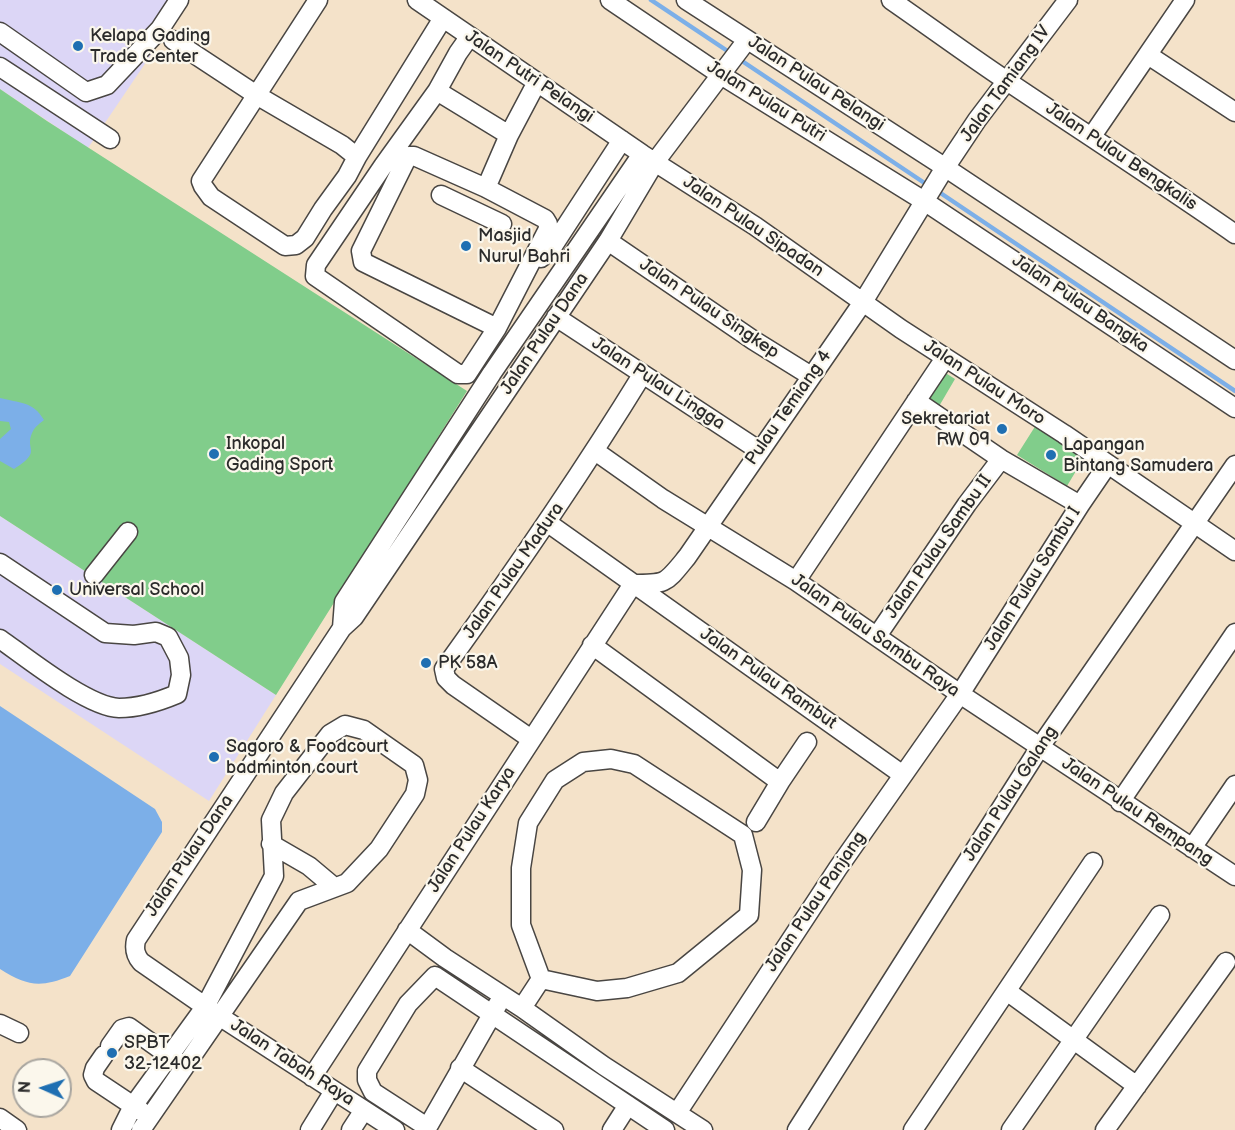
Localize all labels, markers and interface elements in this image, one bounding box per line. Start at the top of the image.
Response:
street label: Jalan Tamiang IV [956,21,1056,147]
place label: Kelapa Gading Trade Center [90,25,210,68]
street label: Jalan Putri Pelangi [460,26,598,128]
street label: Jalan Pulau Pelangi [744,32,888,136]
marker: Kelapa Gading Trade Center [71,39,85,53]
street label: Jalan Pulau Putri [703,57,829,147]
street label: Jalan Pulau Bengkalis [1041,98,1201,216]
street label: Jalan Pulau Sipadan [679,172,827,282]
place label: Masjid Nurul Bahri [478,225,570,268]
marker: Masjid Nurul Bahri [459,239,473,253]
street label: Jalan Pulau Bangka [1007,250,1153,358]
street label: Jalan Pulau Singkep [635,254,783,364]
street label: Jalan Pulau Dana [496,269,594,399]
street label: Jalan Pulau Lingga [587,333,729,435]
street label: Jalan Pulau Moro [919,336,1049,430]
street label: Pulau Temiang 4 [741,346,837,470]
place label: Sekretariat RW 09 [901,408,990,450]
marker: Sekretariat RW 09 [995,422,1009,436]
place label: Inkopal Gading Sport [226,433,333,476]
place label: Lapangan Bintang Samudera [1063,434,1213,476]
marker: Inkopal Gading Sport [207,447,221,461]
marker: Lapangan Bintang Samudera [1044,448,1058,462]
street label: Jalan Pulau Sambu II [881,471,997,623]
street label: Jalan Pulau Madura [459,499,569,643]
street label: Jalan Pulau Sambu I [980,503,1086,655]
street label: Jalan Pulau Sambu Raya [787,570,963,702]
place label: Universal School [69,579,204,601]
marker: Universal School [50,583,64,597]
street label: Jalan Pulau Rambut [695,624,841,734]
place label: PK 58A [438,652,498,674]
marker: PK 58A [419,656,433,670]
street label: Jalan Pulau Galang [959,722,1063,866]
place label: Sagoro & Foodcourt badminton court [226,736,389,778]
marker: Sagoro & Foodcourt badminton court [207,750,221,764]
street label: Jalan Pulau Rempang [1057,753,1217,871]
street label: Jalan Pulau Karya [423,763,521,897]
street label: Jalan Pulau Dana [141,791,239,921]
street label: Jalan Pulau Panjang [761,828,871,976]
street label: Jalan Tabah Raya [226,1015,358,1111]
place label: SPBT 32-12402 [124,1032,202,1074]
marker: SPBT 32-12402 [105,1046,119,1060]
north arrow [12,1058,72,1118]
text: N [16,1081,35,1094]

